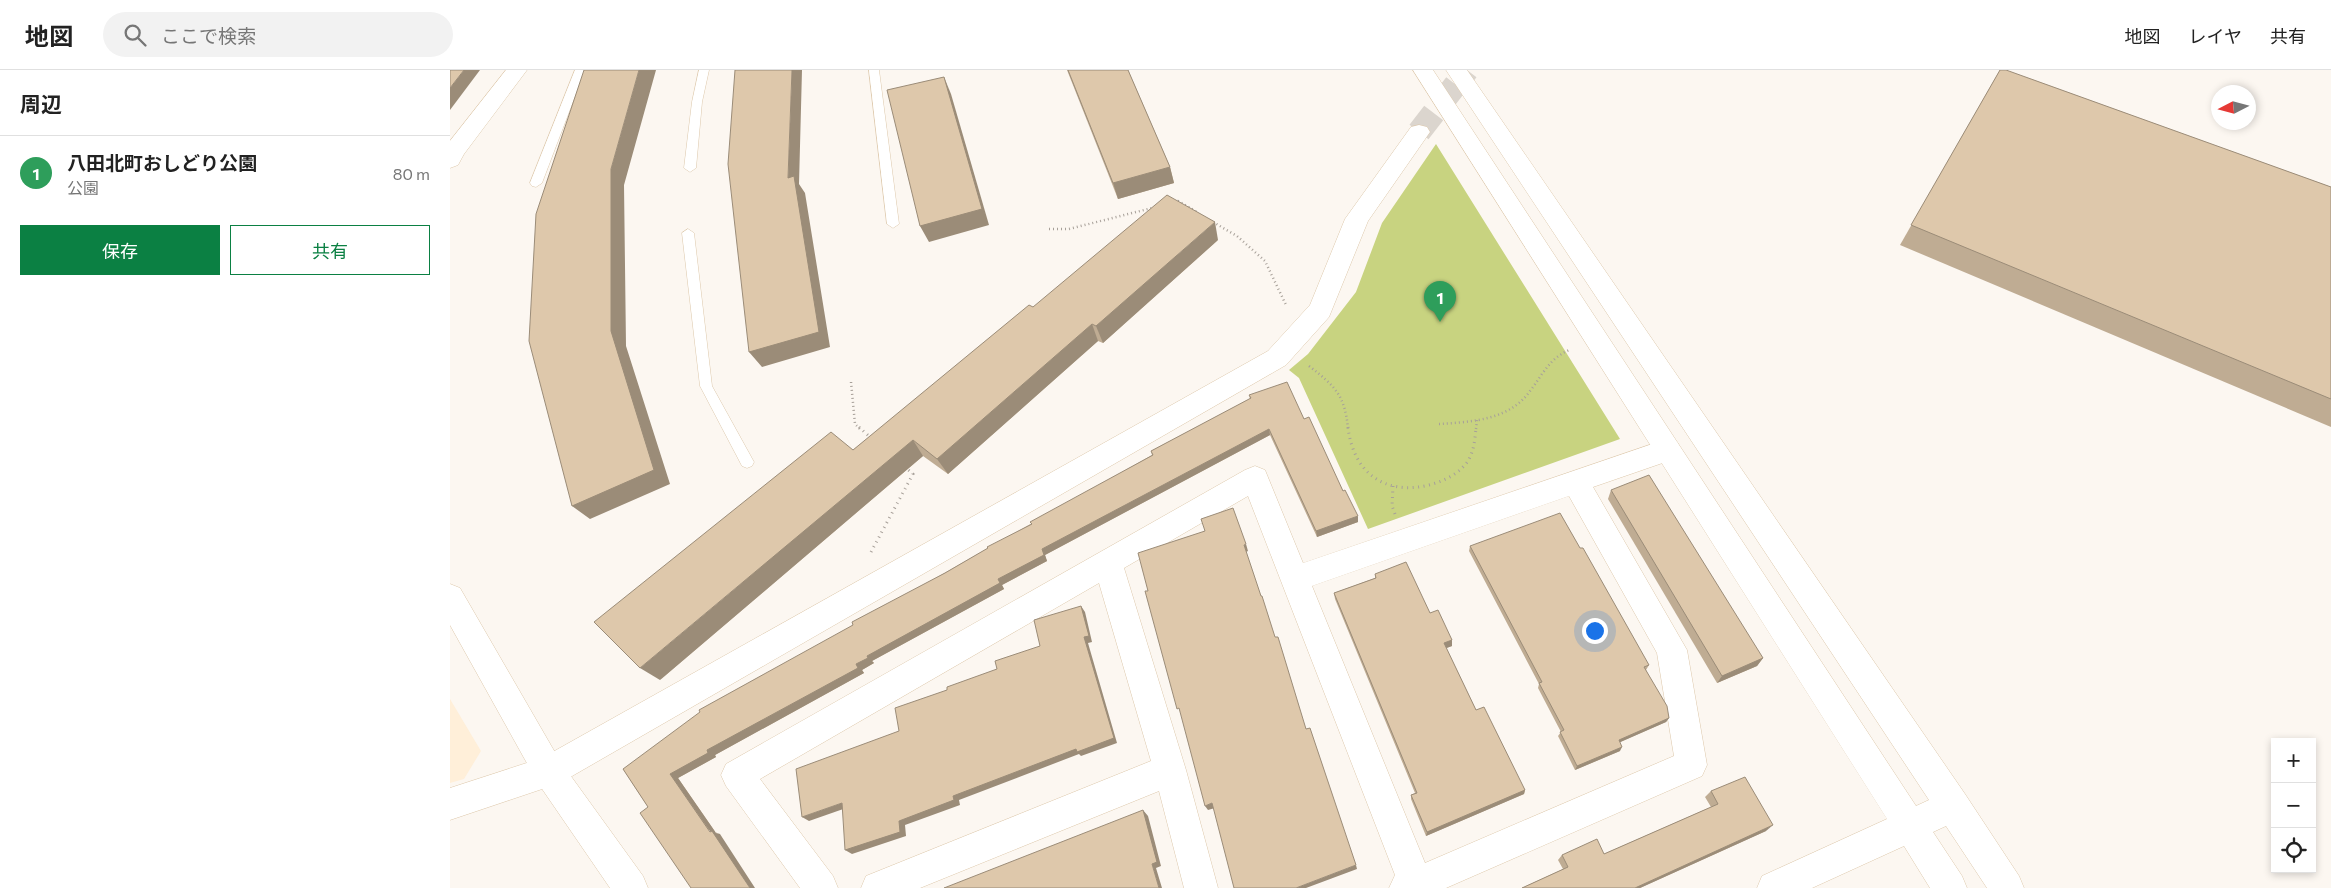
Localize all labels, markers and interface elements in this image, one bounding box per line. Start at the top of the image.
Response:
search box [103,12,453,57]
text: 地図 [25,21,73,50]
icon: search [121,21,149,49]
text: ここで検索 [161,24,256,47]
text: 地図 [2125,25,2161,47]
text: レイヤ [2189,25,2242,47]
text: 共有 [2270,25,2306,47]
north arrow [2211,85,2256,130]
text: 周辺 [20,91,62,116]
text: 八田北町おしどり公園 [67,151,257,174]
text: 1 [32,164,40,183]
text: 80 m [393,164,430,183]
text: 公園 [67,178,99,197]
button: 保存 [20,225,220,275]
button: 共有 [230,225,430,275]
pin: 1 [1424,281,1456,322]
your location [1582,618,1608,644]
map controls [2271,738,2316,873]
button: + [2271,738,2316,783]
button: − [2271,783,2316,828]
button: locate [2271,828,2316,873]

